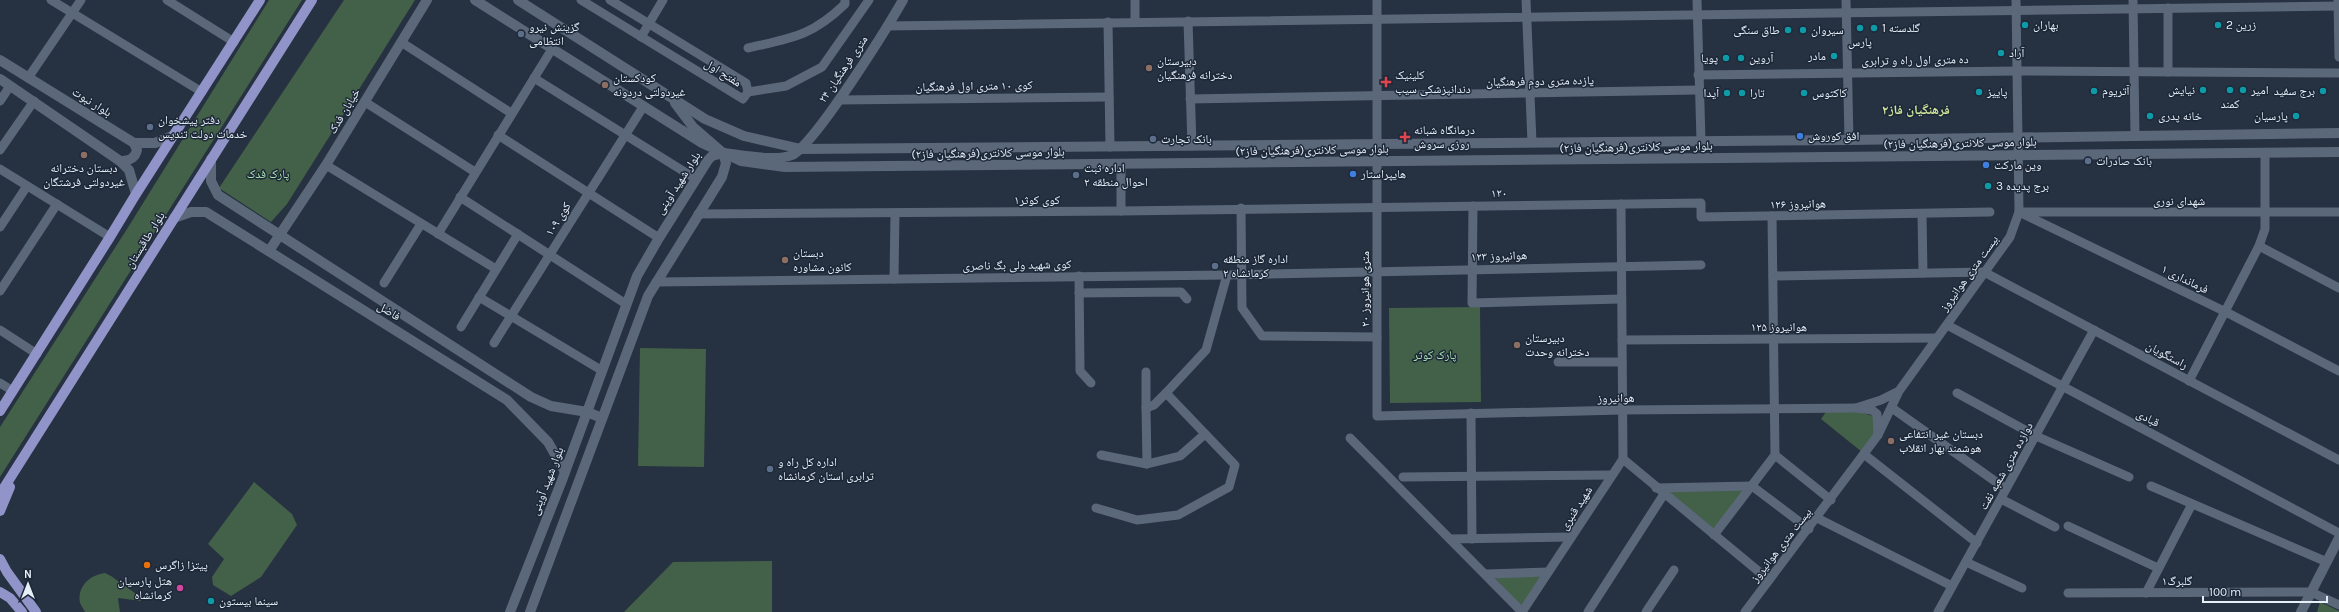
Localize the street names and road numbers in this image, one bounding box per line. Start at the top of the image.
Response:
street label: ۲۴ متری فرهنگیان [815,33,871,105]
street label: ده متری اول راه و ترابری [1861,52,1969,68]
street label: مفتح اول [702,56,744,90]
street label: یازده متری دوم فرهنگیان [1486,73,1594,90]
street label: کوی ۱۰ متری اول فرهنگیان [915,78,1033,94]
street label: بلوار نبوت [69,84,114,120]
street label: خیابان فدک [325,85,364,136]
street label: بلوار موسی کلانتری(فرهنگیان فاز۲) [1883,135,2037,152]
street label: بلوار موسی کلانتری(فرهنگیان فاز۲) [1559,139,1713,156]
street label: بلوار موسی کلانتری(فرهنگیان فاز۲) [1235,142,1389,159]
street label: بلوار موسی کلانتری(فرهنگیان فاز۲) [911,145,1065,162]
street label: بلوار شهید آوینی [653,149,704,217]
street label: ۱۲۰ [1491,186,1507,200]
street label: کوی کوثر۱ [1014,193,1060,207]
street label: شهدای نوری [2153,194,2205,208]
street label: هوانیروز ۱۲۶ [1770,197,1826,212]
street label: کوی ۱۰۹ [542,200,574,238]
street label: بلوار طاقبستان [122,209,168,271]
street label: بیست متری هوانیروز [1936,232,2002,315]
street label: ۱۲۳ هوانیروز [1471,248,1527,264]
street label: ۲۰ متری هوانیروز [1358,251,1372,327]
street label: کوی شهید ولی بگ ناصری [962,257,1072,273]
street label: فرمانداری ۱ [2159,262,2211,296]
street label: فاضل [375,299,403,323]
street label: هوانیروز ۱۲۵ [1751,320,1807,334]
street label: راستگویان [2144,338,2190,372]
street label: هوانیروز [1596,391,1635,406]
street label: قبادی [2134,406,2162,430]
street label: دوازده متری شعبه نفت [1976,420,2036,512]
street label: بلوار شهید آوینی [528,445,567,517]
street label: شهید قنبری [1557,483,1596,533]
street label: بیست متری هوانیروز [1747,505,1815,586]
street label: گلبرگ۱ [2162,574,2192,588]

